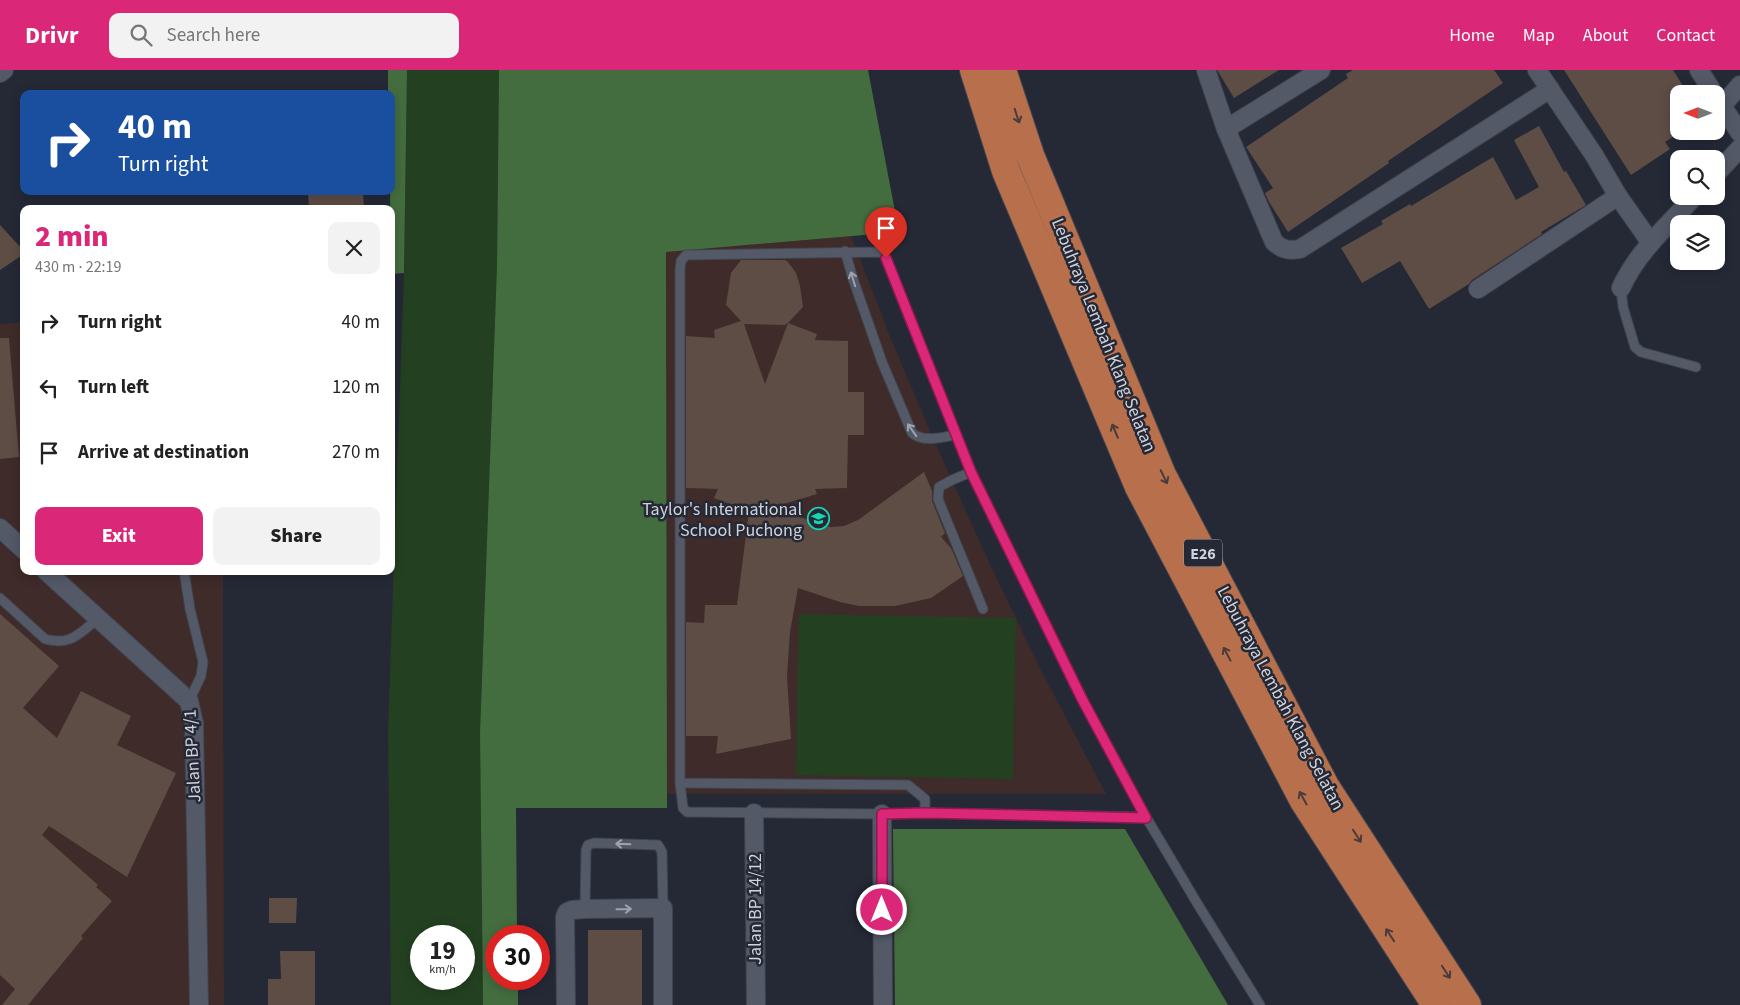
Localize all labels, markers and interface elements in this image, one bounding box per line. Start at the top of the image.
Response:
search box [109,13,459,58]
text: Drivr [25,18,79,53]
icon: search [127,21,155,49]
text: Search here [167,22,260,49]
text: Home [1449,23,1495,48]
text: Map [1523,23,1555,48]
text: About [1583,23,1628,48]
text: Contact [1656,23,1715,48]
north arrow [1670,85,1725,140]
map controls [1670,85,1725,270]
text: 40 m [118,102,192,152]
one-way arrow [1013,108,1023,124]
icon: right [35,110,100,175]
text: Turn right [118,148,208,180]
button: search [1670,150,1725,205]
pin [865,207,907,258]
icon: arrive [872,214,900,242]
street label: Lebuhraya Lembah Klang Selatan [1045,214,1162,456]
text: 2 min [35,215,109,258]
button: layers [1670,215,1725,270]
button: close [328,222,380,274]
text: 430 m · 22:19 [35,256,122,278]
one-way arrow [848,271,858,287]
icon: right [35,309,63,337]
text: Turn right [78,309,162,336]
text: 40 m [342,309,380,336]
icon: left [35,374,63,402]
text: Turn left [78,374,149,401]
text: 120 m [332,374,380,401]
one-way arrow [906,423,917,437]
one-way arrow [1110,424,1120,439]
icon: arrive [35,439,63,467]
text: Arrive at destination [78,439,249,466]
text: 270 m [332,439,380,466]
one-way arrow [1159,470,1169,485]
place label: Taylor's International School Puchong [642,497,802,543]
button: Exit [35,507,203,565]
button: Share [213,507,380,565]
school or university icon: Taylor's International School Puchong [806,507,830,531]
road number: E26 [1184,539,1222,566]
street label: Lebuhraya Lembah Klang Selatan [1211,582,1350,815]
one-way arrow [1222,647,1231,662]
street label: Jalan BP 4/1 [178,709,207,803]
one-way arrow [1298,790,1308,805]
one-way arrow [1352,829,1363,843]
one-way arrow [615,839,632,849]
street label: Jalan BP 14/12 [743,853,768,965]
position arrow [855,883,907,935]
one-way arrow [616,904,632,914]
speed limit sign: 30 [485,925,550,990]
one-way arrow [1385,928,1395,942]
text: 19 [429,933,456,969]
text: km/h [429,961,456,978]
one-way arrow [1441,965,1451,979]

